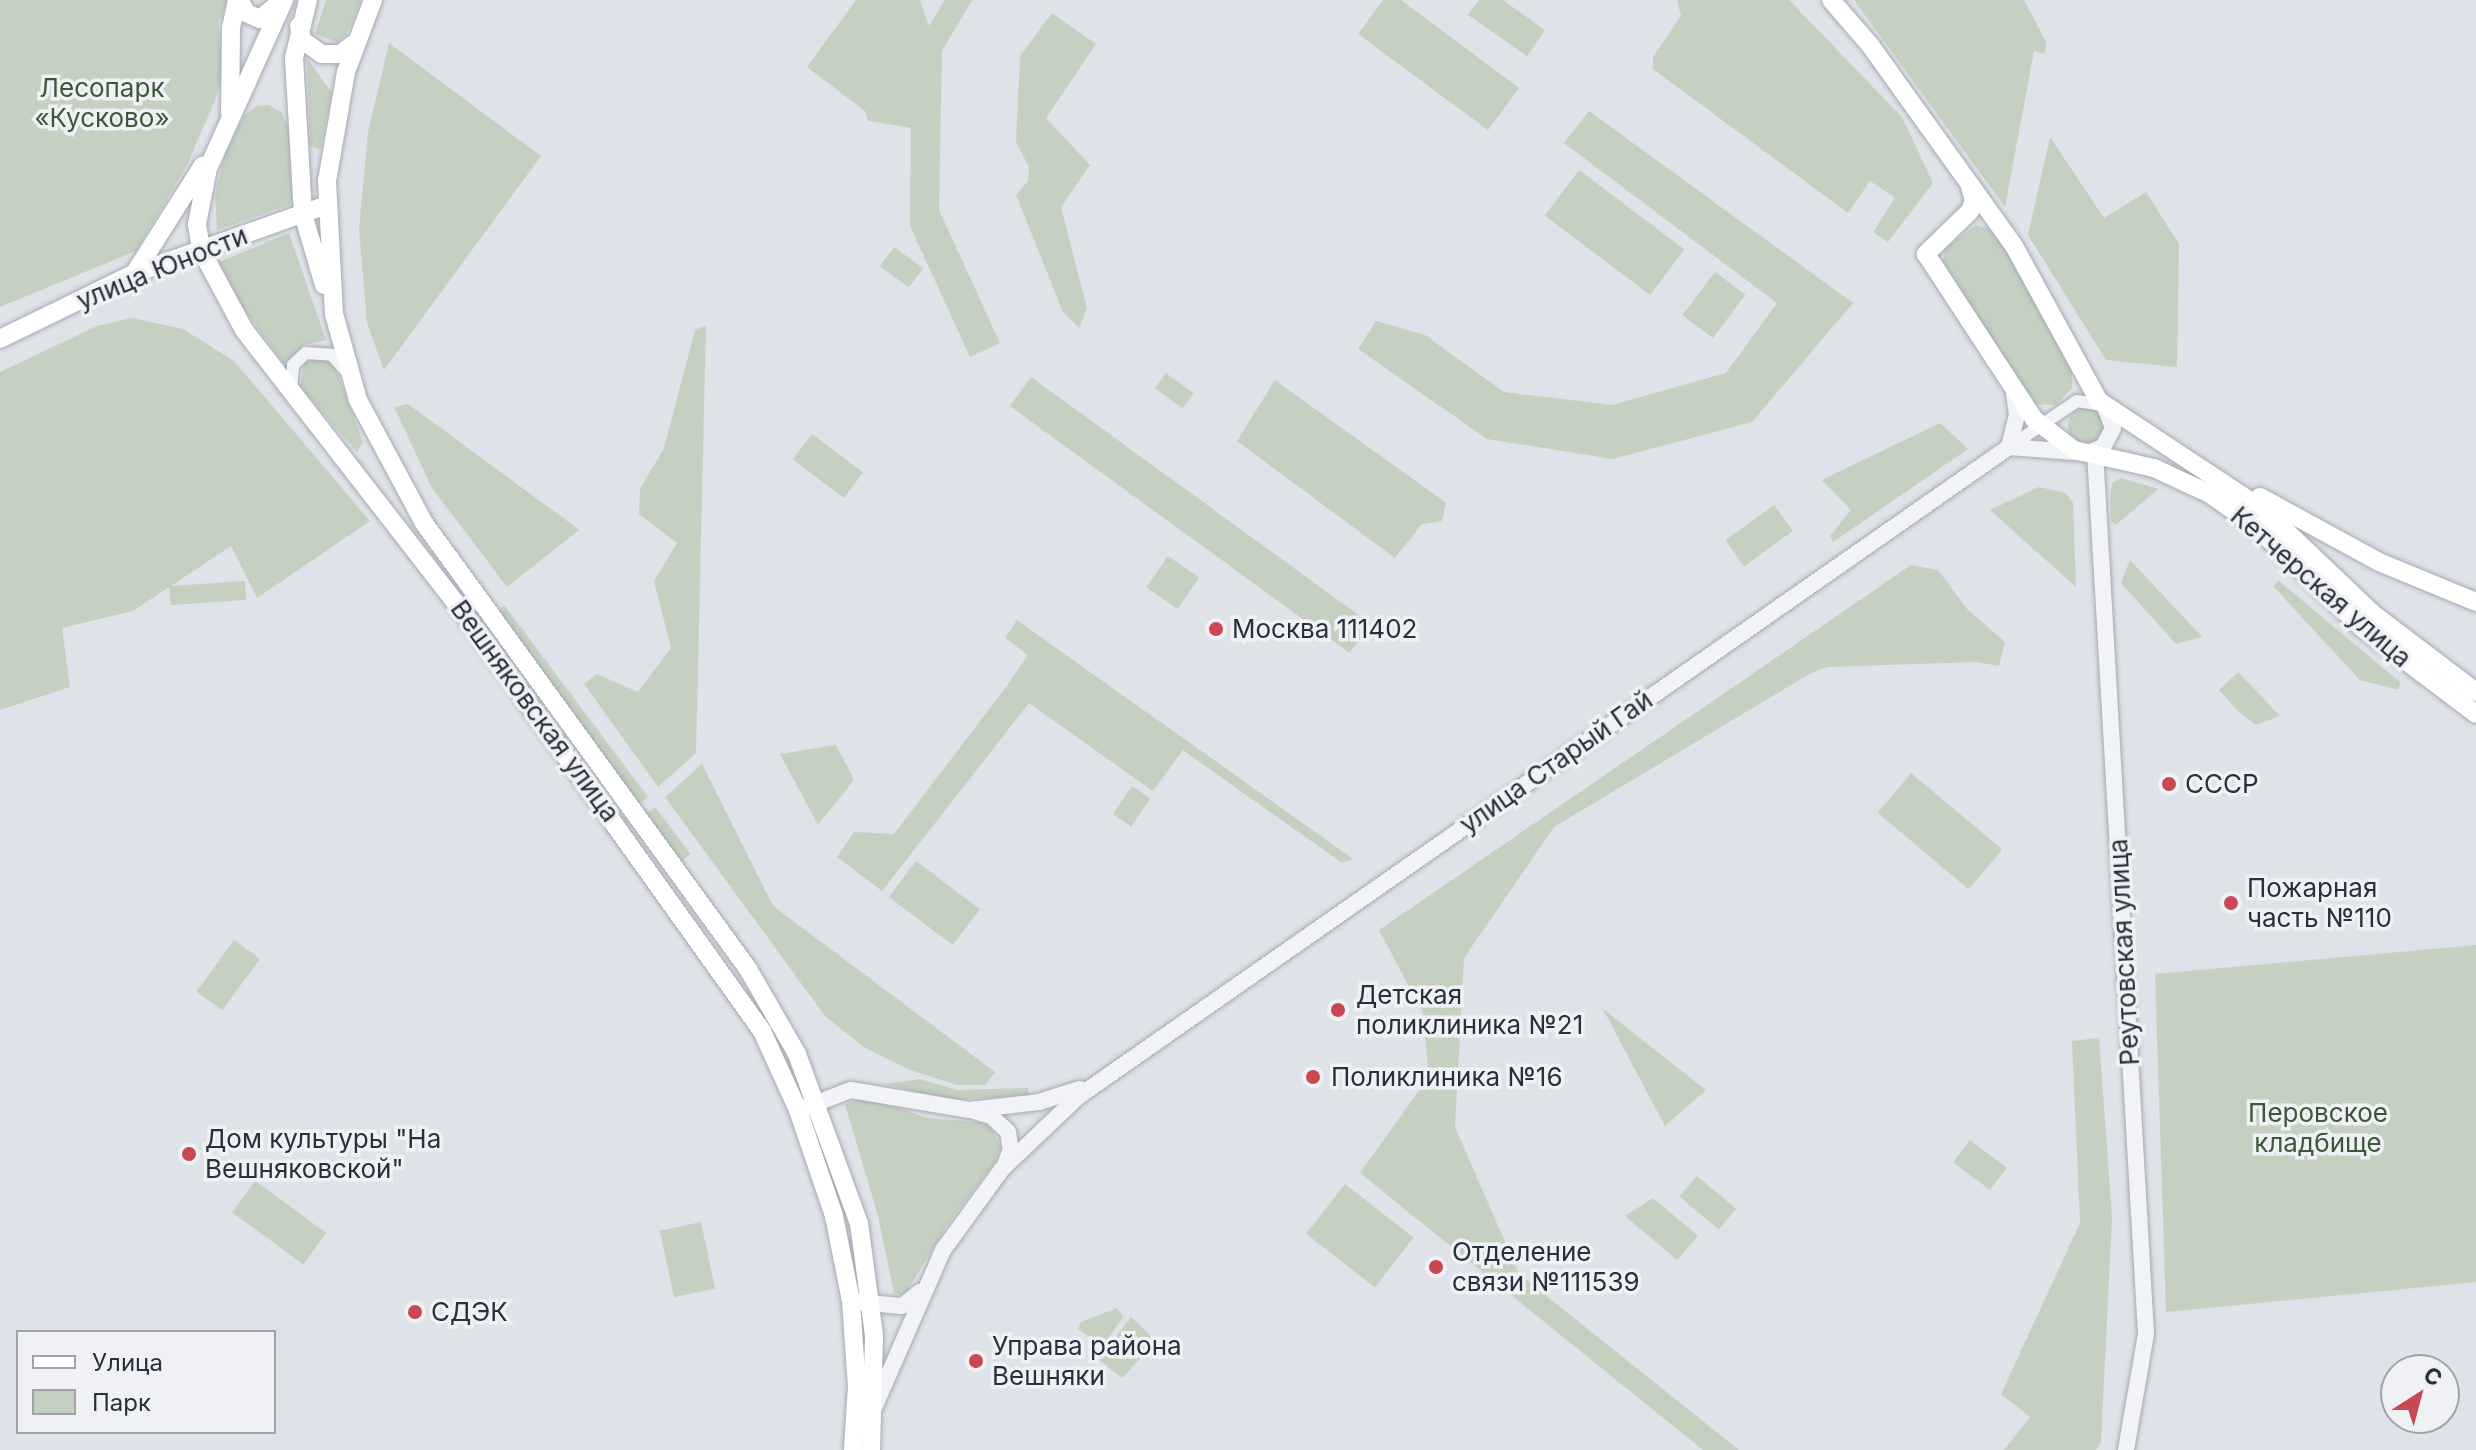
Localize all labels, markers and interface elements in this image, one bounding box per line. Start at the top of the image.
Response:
park label: Лесопарк «Кусково» [34,72,170,134]
street label: улица Юности [72,220,252,316]
street label: Кетчерская улица [2224,500,2418,674]
street label: Вешняковская улица [444,594,626,828]
place label: Москва 111402 [1232,613,1417,645]
marker: Москва 111402 [1207,620,1225,638]
street label: улица Старый Гай [1454,684,1658,840]
place label: СССР [2185,768,2259,800]
marker: СССР [2160,775,2178,793]
street label: Реутовская улица [2102,838,2146,1066]
place label: Пожарная часть №110 [2247,872,2392,934]
marker: Пожарная часть №110 [2222,894,2240,912]
place label: Детская поликлиника №21 [1356,979,1583,1040]
marker: Детская поликлиника №21 [1327,999,1349,1021]
place label: Поликлиника №16 [1331,1061,1563,1093]
marker: Поликлиника №16 [1302,1066,1324,1088]
park label: Перовское кладбище [2248,1097,2388,1158]
place label: Дом культуры "На Вешняковской" [205,1123,441,1184]
marker: Дом культуры "На Вешняковской" [180,1145,198,1163]
place label: Отделение связи №111539 [1452,1236,1640,1298]
marker: Отделение связи №111539 [1427,1258,1445,1276]
place label: СДЭК [431,1296,508,1328]
marker: СДЭК [406,1303,424,1321]
legend [16,1330,276,1434]
place label: Управа района Вешняки [992,1330,1182,1392]
text: Улица [92,1348,163,1377]
marker: Управа района Вешняки [967,1352,985,1370]
north arrow [2380,1354,2460,1434]
text: С [2419,1361,2447,1392]
text: Парк [92,1388,151,1417]

